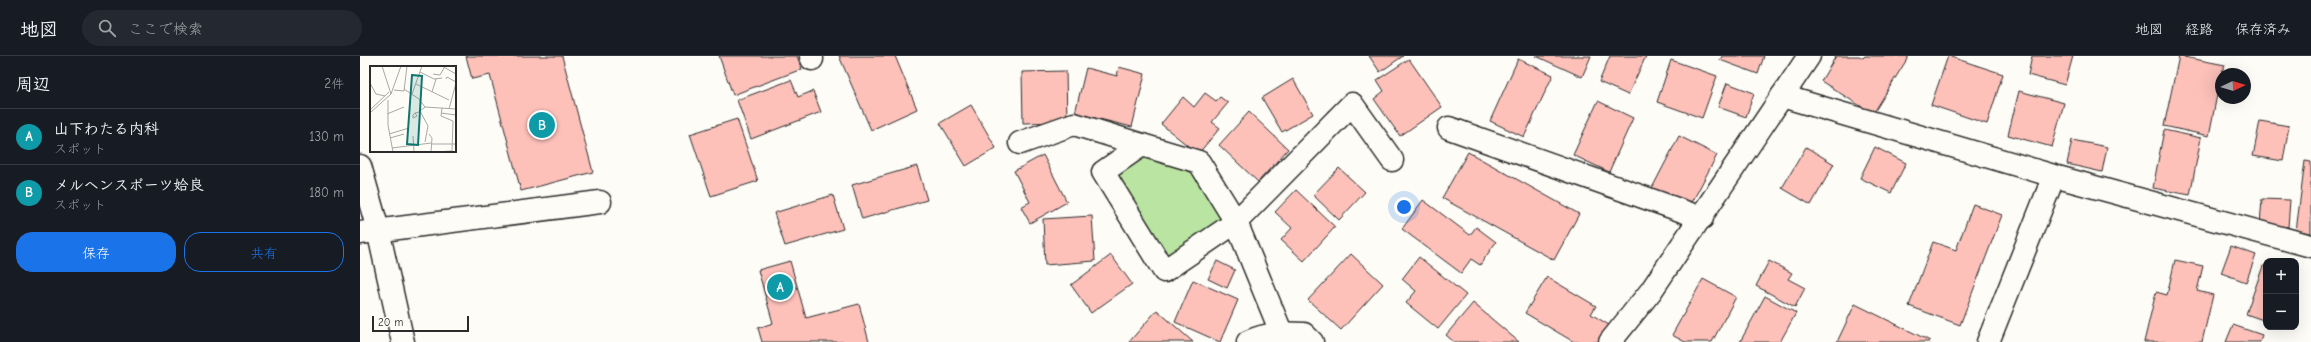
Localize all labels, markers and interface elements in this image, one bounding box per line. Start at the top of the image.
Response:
search box [82,10,362,46]
icon: search [96,17,118,39]
text: 地図 [20,19,58,41]
text: ここで検索 [128,20,203,38]
text: 地図 [2135,21,2163,38]
text: 経路 [2185,21,2213,38]
text: 保存済み [2235,21,2291,38]
inset map [370,66,456,152]
north arrow [2215,68,2251,104]
text: 周辺 [16,75,50,94]
text: 2件 [324,76,344,91]
pin: B [529,110,555,140]
text: 山下わたる内科 [54,120,159,138]
text: A [25,129,33,144]
text: 130 m [309,129,344,144]
text: スポット [54,141,106,156]
text: メルヘンスポーツ姶良 [54,176,203,194]
text: B [25,185,33,200]
text: 180 m [309,185,344,200]
text: スポット [54,197,106,212]
your location [1394,197,1414,217]
button: 保存 [16,232,176,272]
button: 共有 [184,232,344,272]
map controls [2263,258,2299,330]
button: + [2263,258,2299,294]
pin: A [767,272,793,302]
button: − [2263,294,2299,330]
scale bar [372,314,469,333]
text: 20 m [378,316,403,329]

